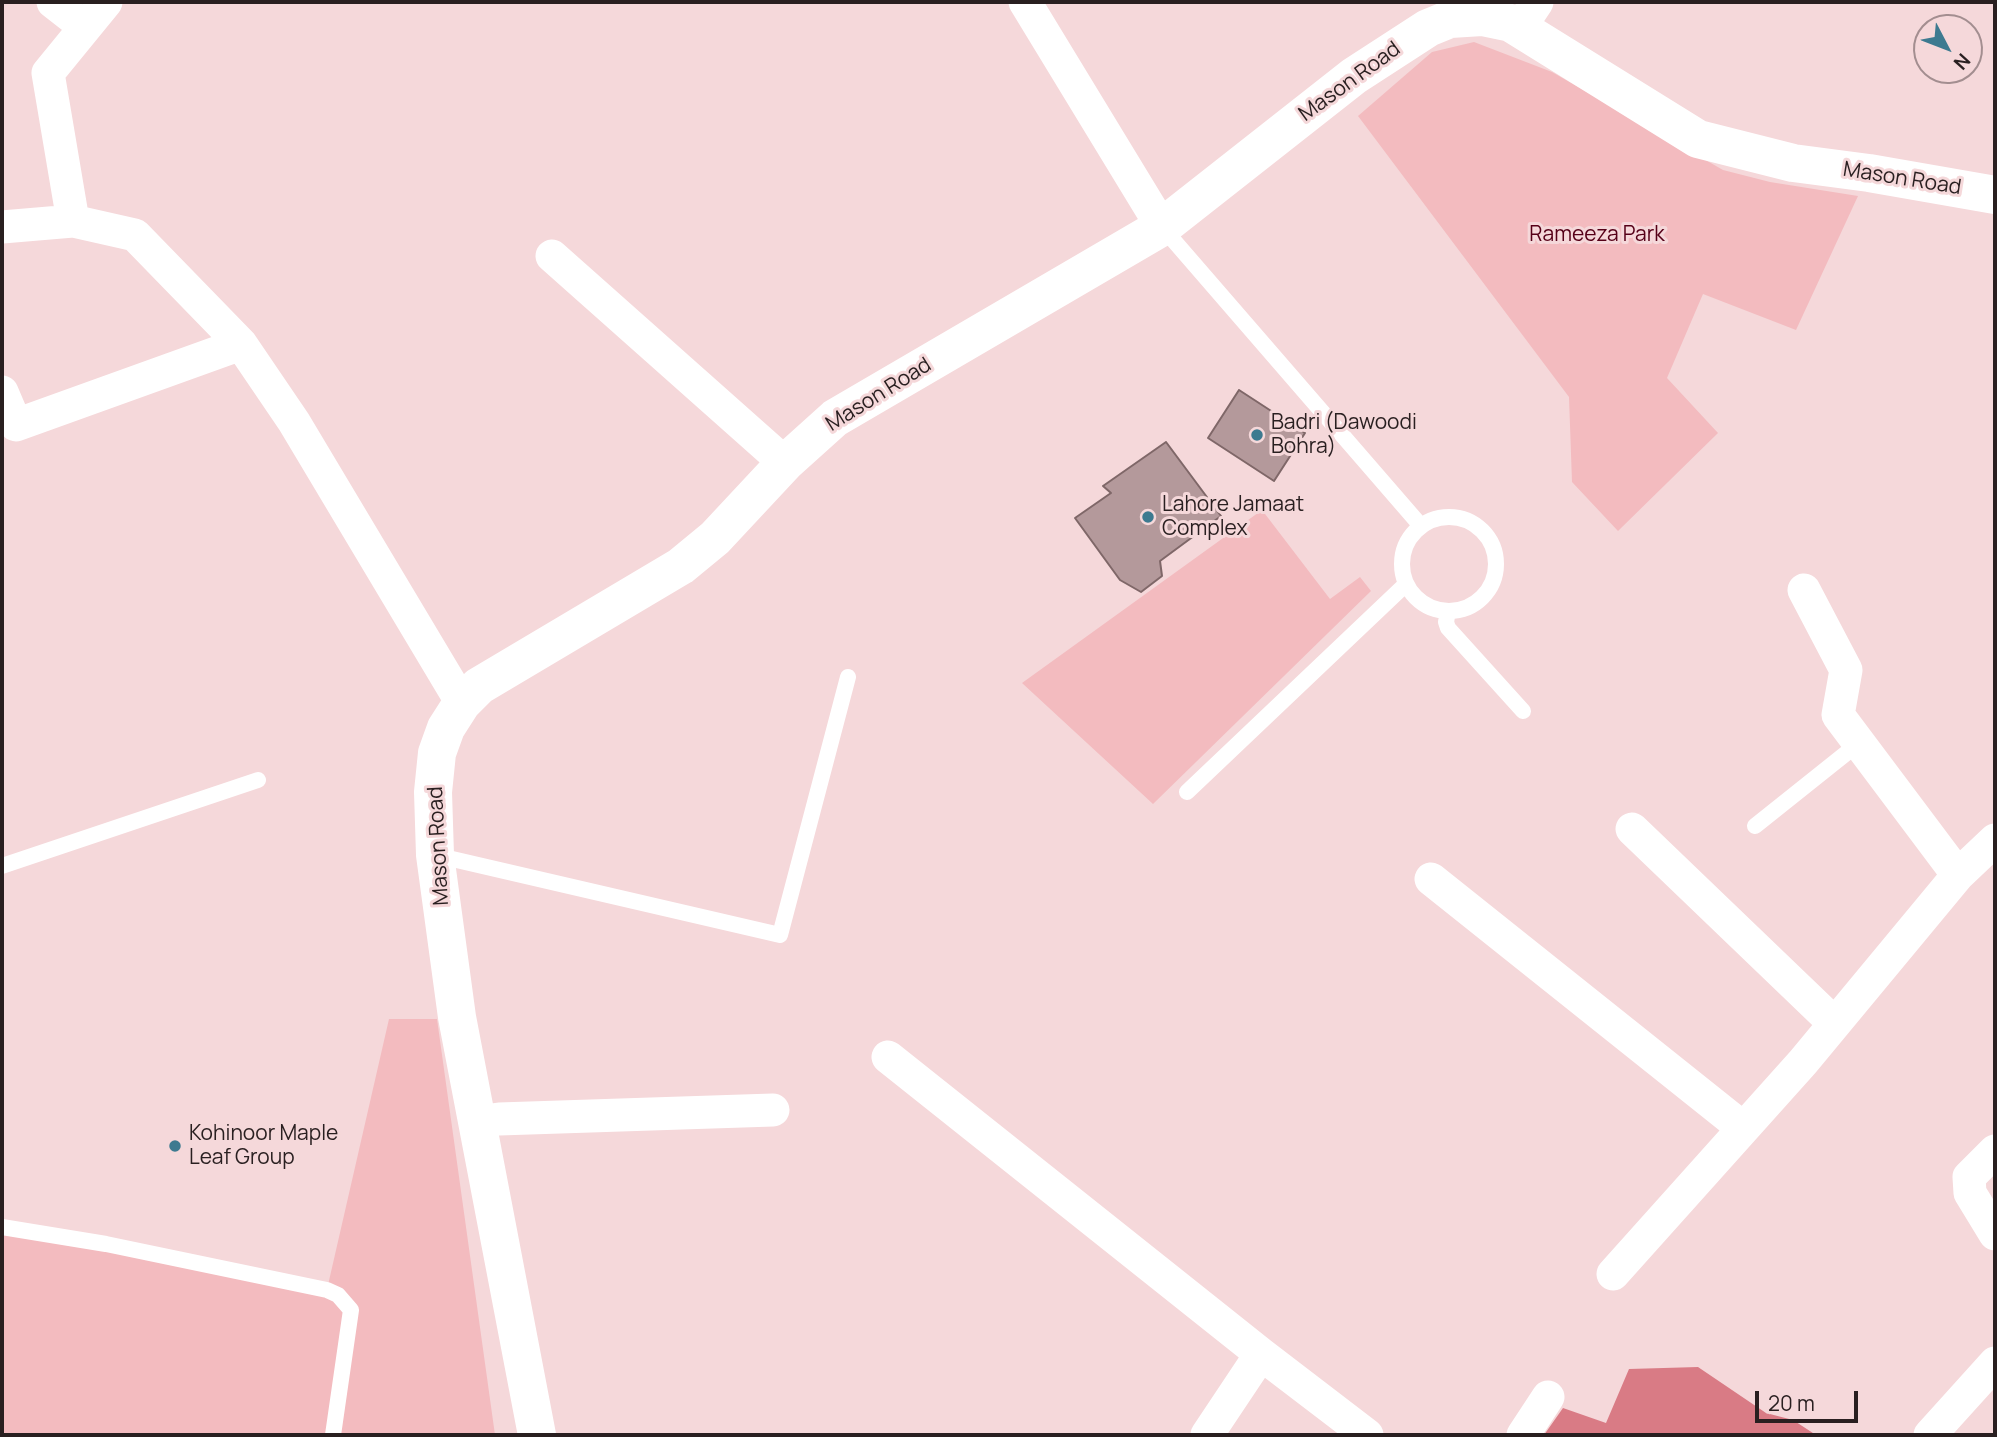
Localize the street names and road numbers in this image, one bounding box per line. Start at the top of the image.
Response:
street label: Mason Road [1294,37,1406,127]
street label: Mason Road [1841,157,1963,201]
street label: Mason Road [822,353,936,437]
street label: Mason Road [423,786,455,906]

